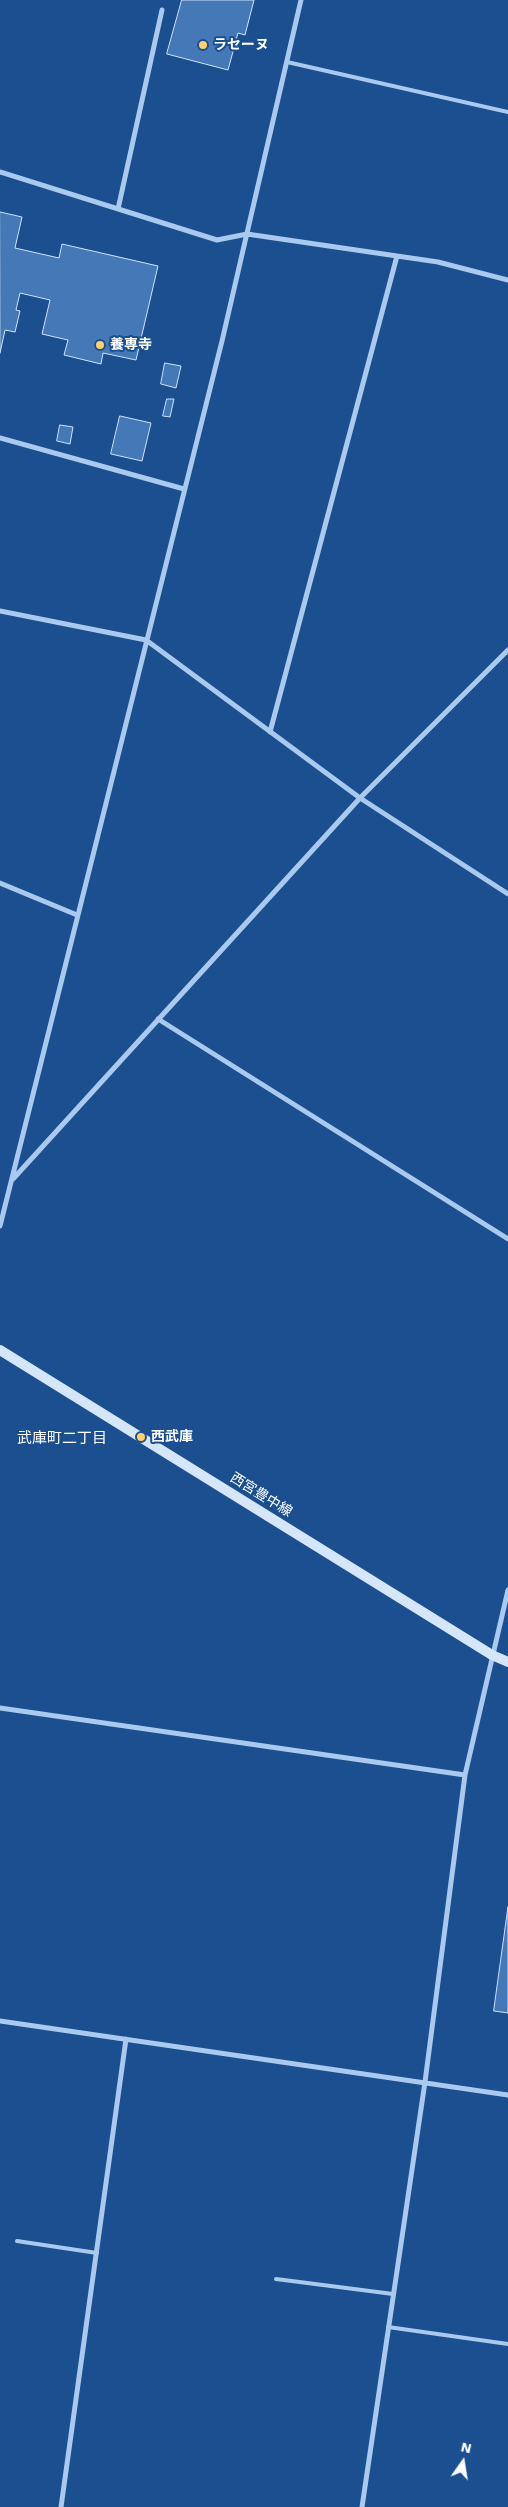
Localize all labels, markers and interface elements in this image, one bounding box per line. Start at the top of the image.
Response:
place label: ラセーヌ [213,37,269,53]
marker: ラセーヌ [197,39,209,51]
place label: 養専寺 [110,337,152,353]
marker: 養専寺 [94,339,106,351]
place label: 西武庫 [151,1429,193,1445]
district label: 武庫町二丁目 [17,1430,107,1448]
marker: 西武庫 [135,1431,147,1443]
street label: 西宮豊中線 [227,1469,295,1521]
north arrow [438,2437,488,2487]
text: N [460,2438,473,2456]

